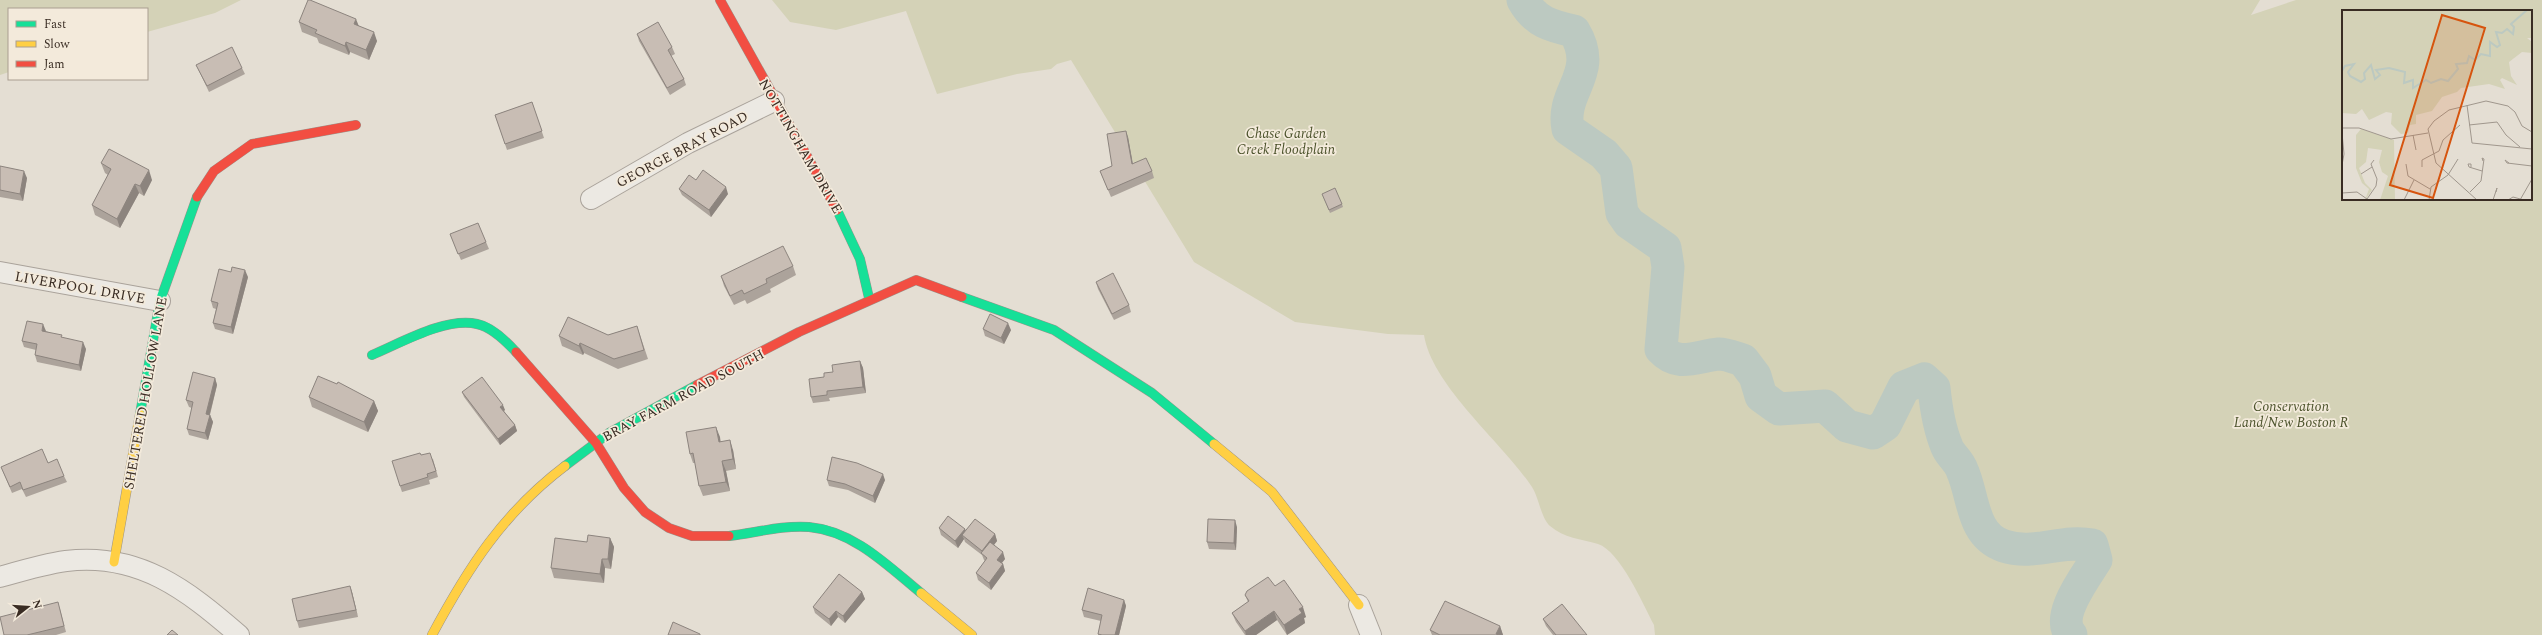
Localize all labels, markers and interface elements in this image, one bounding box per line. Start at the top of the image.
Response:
legend [8,8,148,80]
inset map [2342,10,2532,200]
text: Fast [44,15,66,34]
text: Slow [44,35,70,54]
text: Jam [44,55,65,74]
street label: NOTTINGHAM DRIVE [753,75,848,218]
street label: GEORGE BRAY ROAD [613,106,752,193]
park label: Chase Garden Creek Floodplain [1237,123,1336,160]
street label: LIVERPOOL DRIVE [13,266,147,309]
street label: SHELTERED HOLLOW LANE [118,295,173,491]
street label: BRAY FARM ROAD SOUTH [598,344,768,447]
park label: Conservation Land/New Boston R [2234,396,2349,433]
north arrow [8,587,48,627]
text: N [28,597,47,611]

